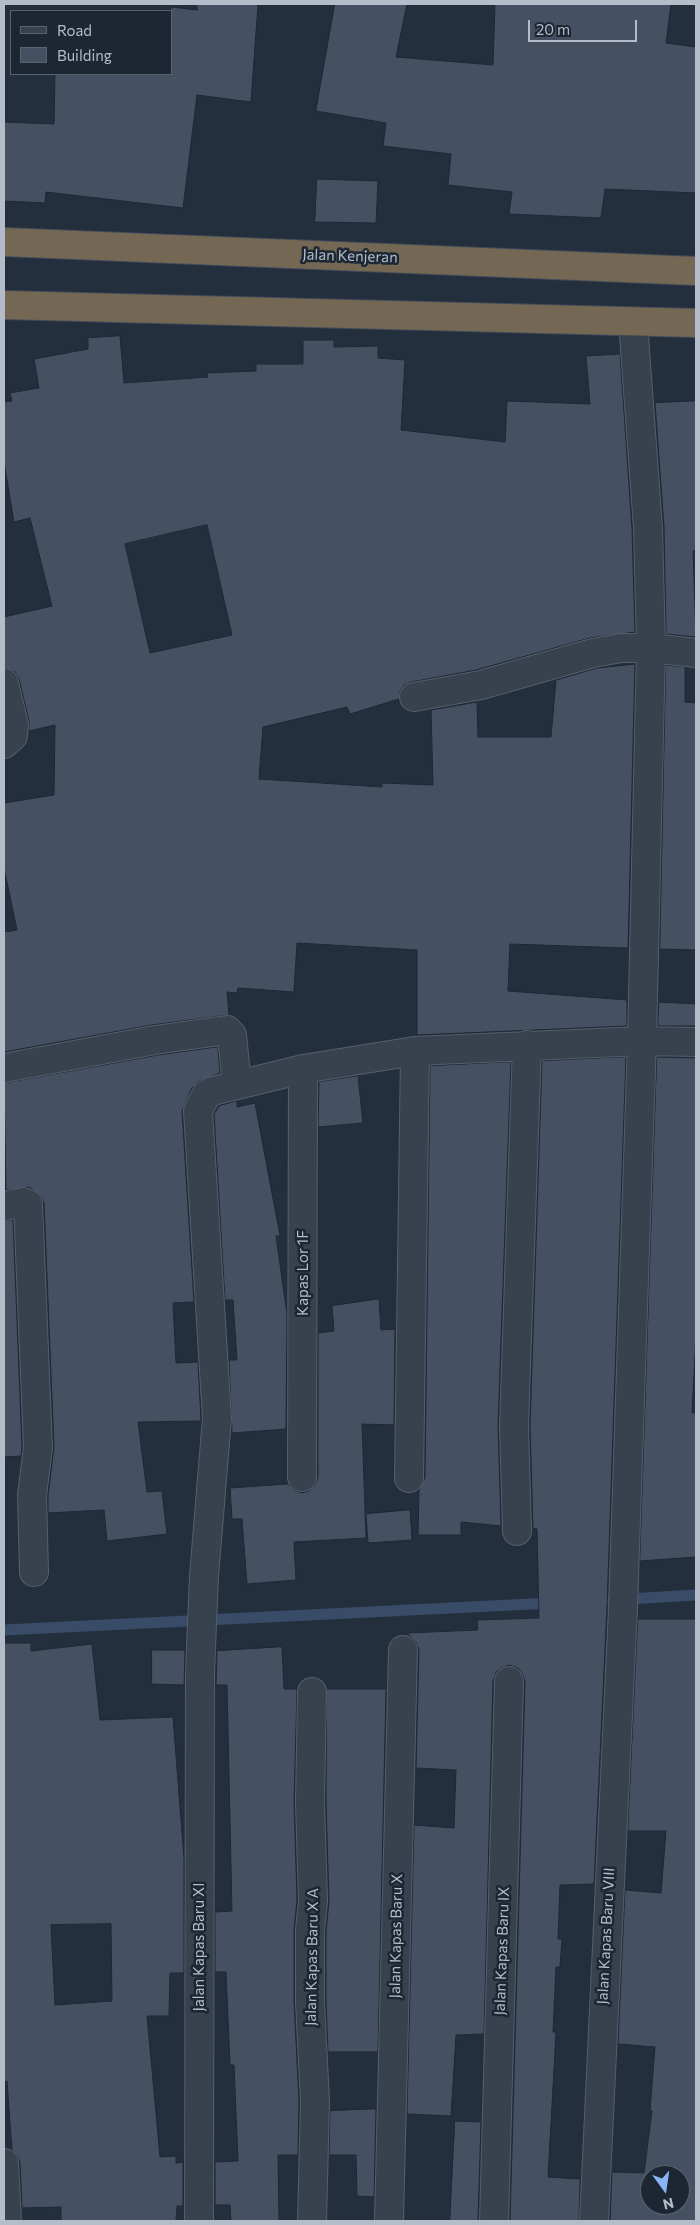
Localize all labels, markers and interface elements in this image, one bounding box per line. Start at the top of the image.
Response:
legend [10,10,172,75]
scale bar [530,10,639,42]
text: 20 m [536,20,570,38]
text: Road [57,21,92,39]
text: Building [57,46,112,64]
street label: Jalan Kenjeran [302,245,398,267]
street label: Kapas Lor 1F [294,1230,312,1316]
street label: Jalan Kapas Baru VIII [593,1867,619,2005]
street label: Jalan Kapas Baru X [386,1874,406,1998]
street label: Jalan Kapas Baru XI [190,1883,208,2011]
street label: Jalan Kapas Baru IX [491,1886,513,2016]
street label: Jalan Kapas Baru X A [302,1888,322,2026]
north arrow [640,2165,690,2215]
text: N [661,2195,676,2214]

